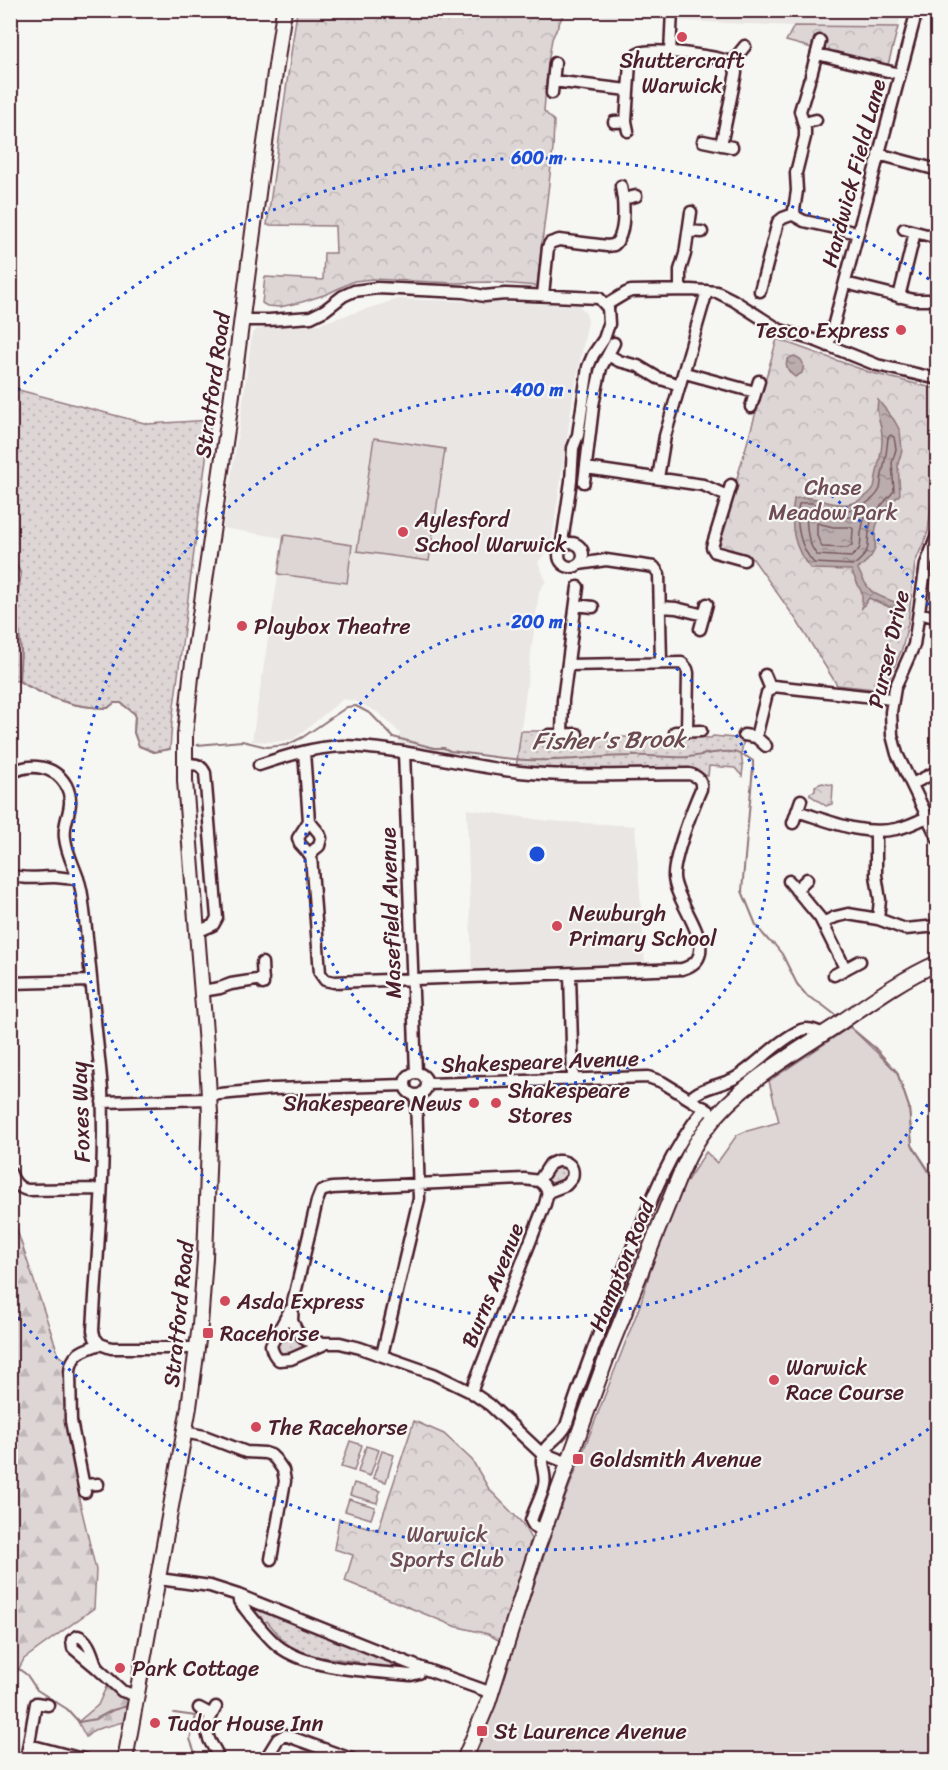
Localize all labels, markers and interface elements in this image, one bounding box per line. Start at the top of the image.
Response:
marker: Shuttercraft Warwick [675,30,689,44]
place label: Shuttercraft Warwick [619,41,745,105]
street label: Hardwick Field Lane [810,74,897,272]
text: 600 m [510,142,563,174]
street label: Stratford Road [183,308,242,460]
place label: Tesco Express [756,311,890,350]
marker: Tesco Express [894,323,908,337]
text: 400 m [510,374,563,406]
park label: Chase Meadow Park [769,468,898,532]
place label: Aylesford School Warwick [414,500,567,564]
marker: Aylesford School Warwick [396,525,410,539]
street label: Purser Drive [856,586,921,712]
text: 200 m [510,606,563,638]
place label: Playbox Theatre [254,607,411,646]
marker: Playbox Theatre [235,619,249,633]
water label: Fisher's Brook [532,718,688,762]
street label: Masefield Avenue [368,826,413,999]
centre of rings [527,844,547,864]
place label: Newburgh Primary School [569,894,717,958]
marker: Newburgh Primary School [550,919,564,933]
street label: Shakespeare Avenue [440,1039,640,1084]
street label: Foxes Way [59,1060,102,1163]
place label: Shakespeare Stores [508,1071,630,1135]
place label: Shakespeare News [283,1084,463,1123]
marker: Shakespeare News [467,1096,481,1110]
marker: Shakespeare Stores [489,1096,503,1110]
street label: Hampton Road [577,1192,666,1337]
street label: Burns Avenue [450,1217,535,1353]
street label: Stratford Road [151,1238,206,1389]
place label: Asda Express [236,1282,365,1321]
marker: Asda Express [218,1294,232,1308]
place label: Racehorse [220,1314,320,1353]
marker: Racehorse [201,1326,215,1340]
place label: Warwick Race Course [786,1348,904,1412]
marker: Warwick Race Course [767,1373,781,1387]
place label: The Racehorse [268,1408,408,1447]
marker: The Racehorse [249,1420,263,1434]
place label: Goldsmith Avenue [590,1440,762,1479]
marker: Goldsmith Avenue [571,1452,585,1466]
park label: Warwick Sports Club [390,1515,504,1579]
place label: Park Cottage [132,1649,259,1688]
marker: Park Cottage [113,1661,127,1675]
place label: Tudor House Inn [167,1704,323,1743]
place label: St Laurence Avenue [494,1712,687,1751]
marker: Tudor House Inn [148,1716,162,1730]
marker: St Laurence Avenue [475,1724,489,1738]

